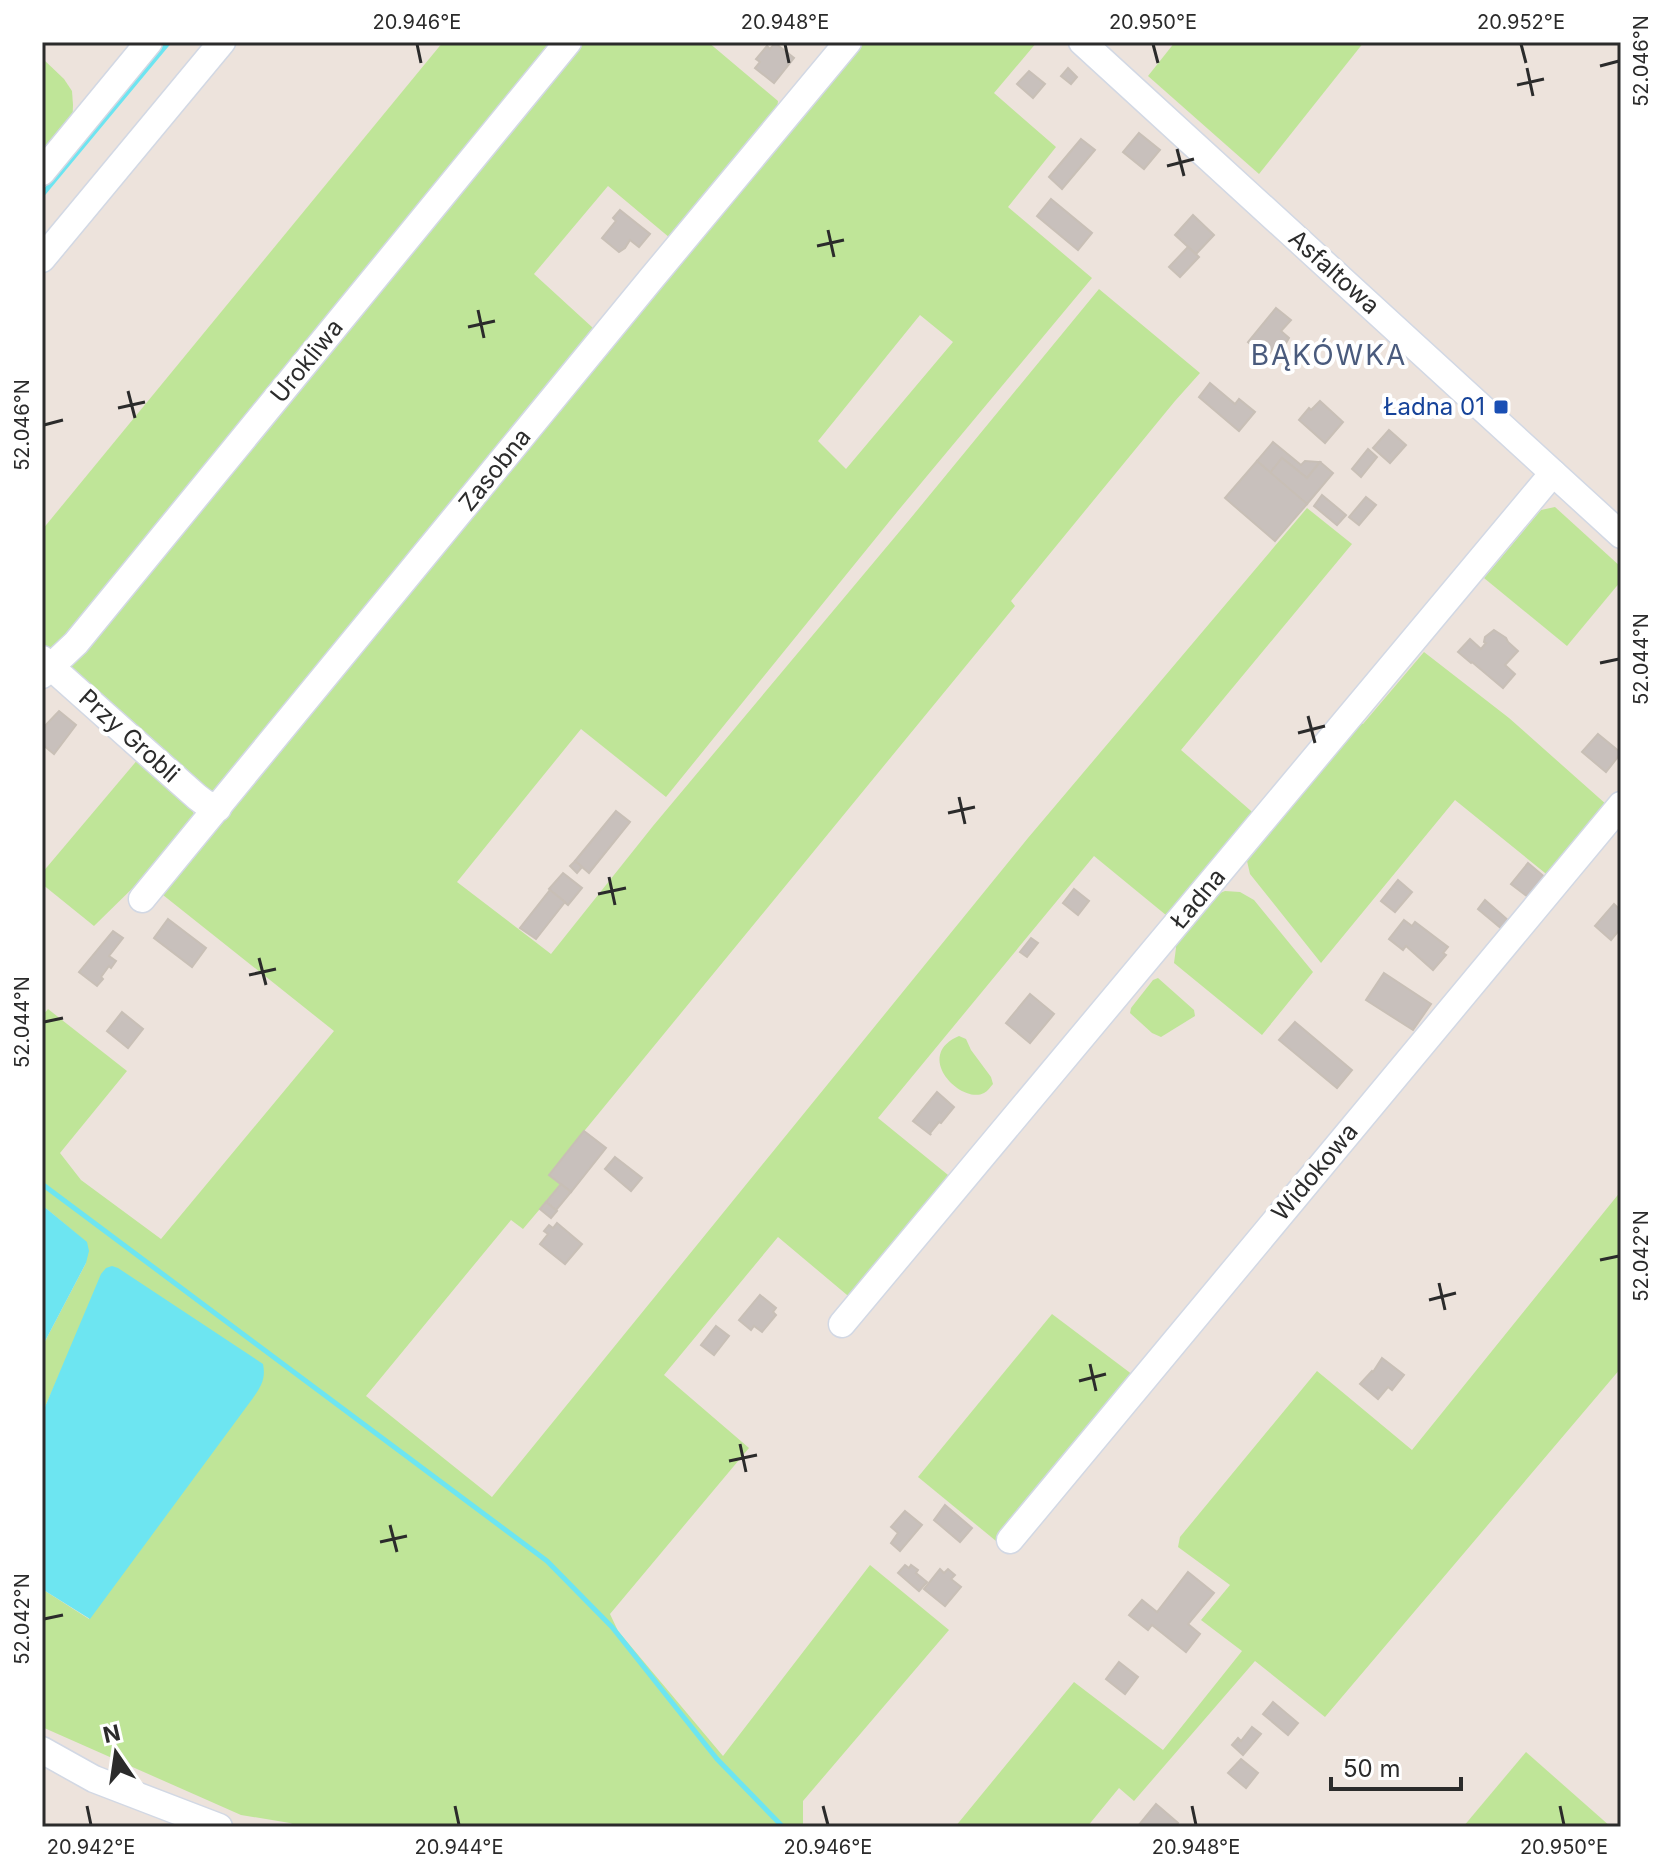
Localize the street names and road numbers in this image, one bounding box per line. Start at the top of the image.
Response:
street label: Asfaltowa [1283,223,1386,320]
street label: Urokliwa [264,313,349,408]
street label: Zasobna [453,422,537,517]
street label: Przy Grobli [73,683,186,788]
street label: Ładna [1164,863,1231,935]
street label: Widokowa [1265,1117,1364,1226]

